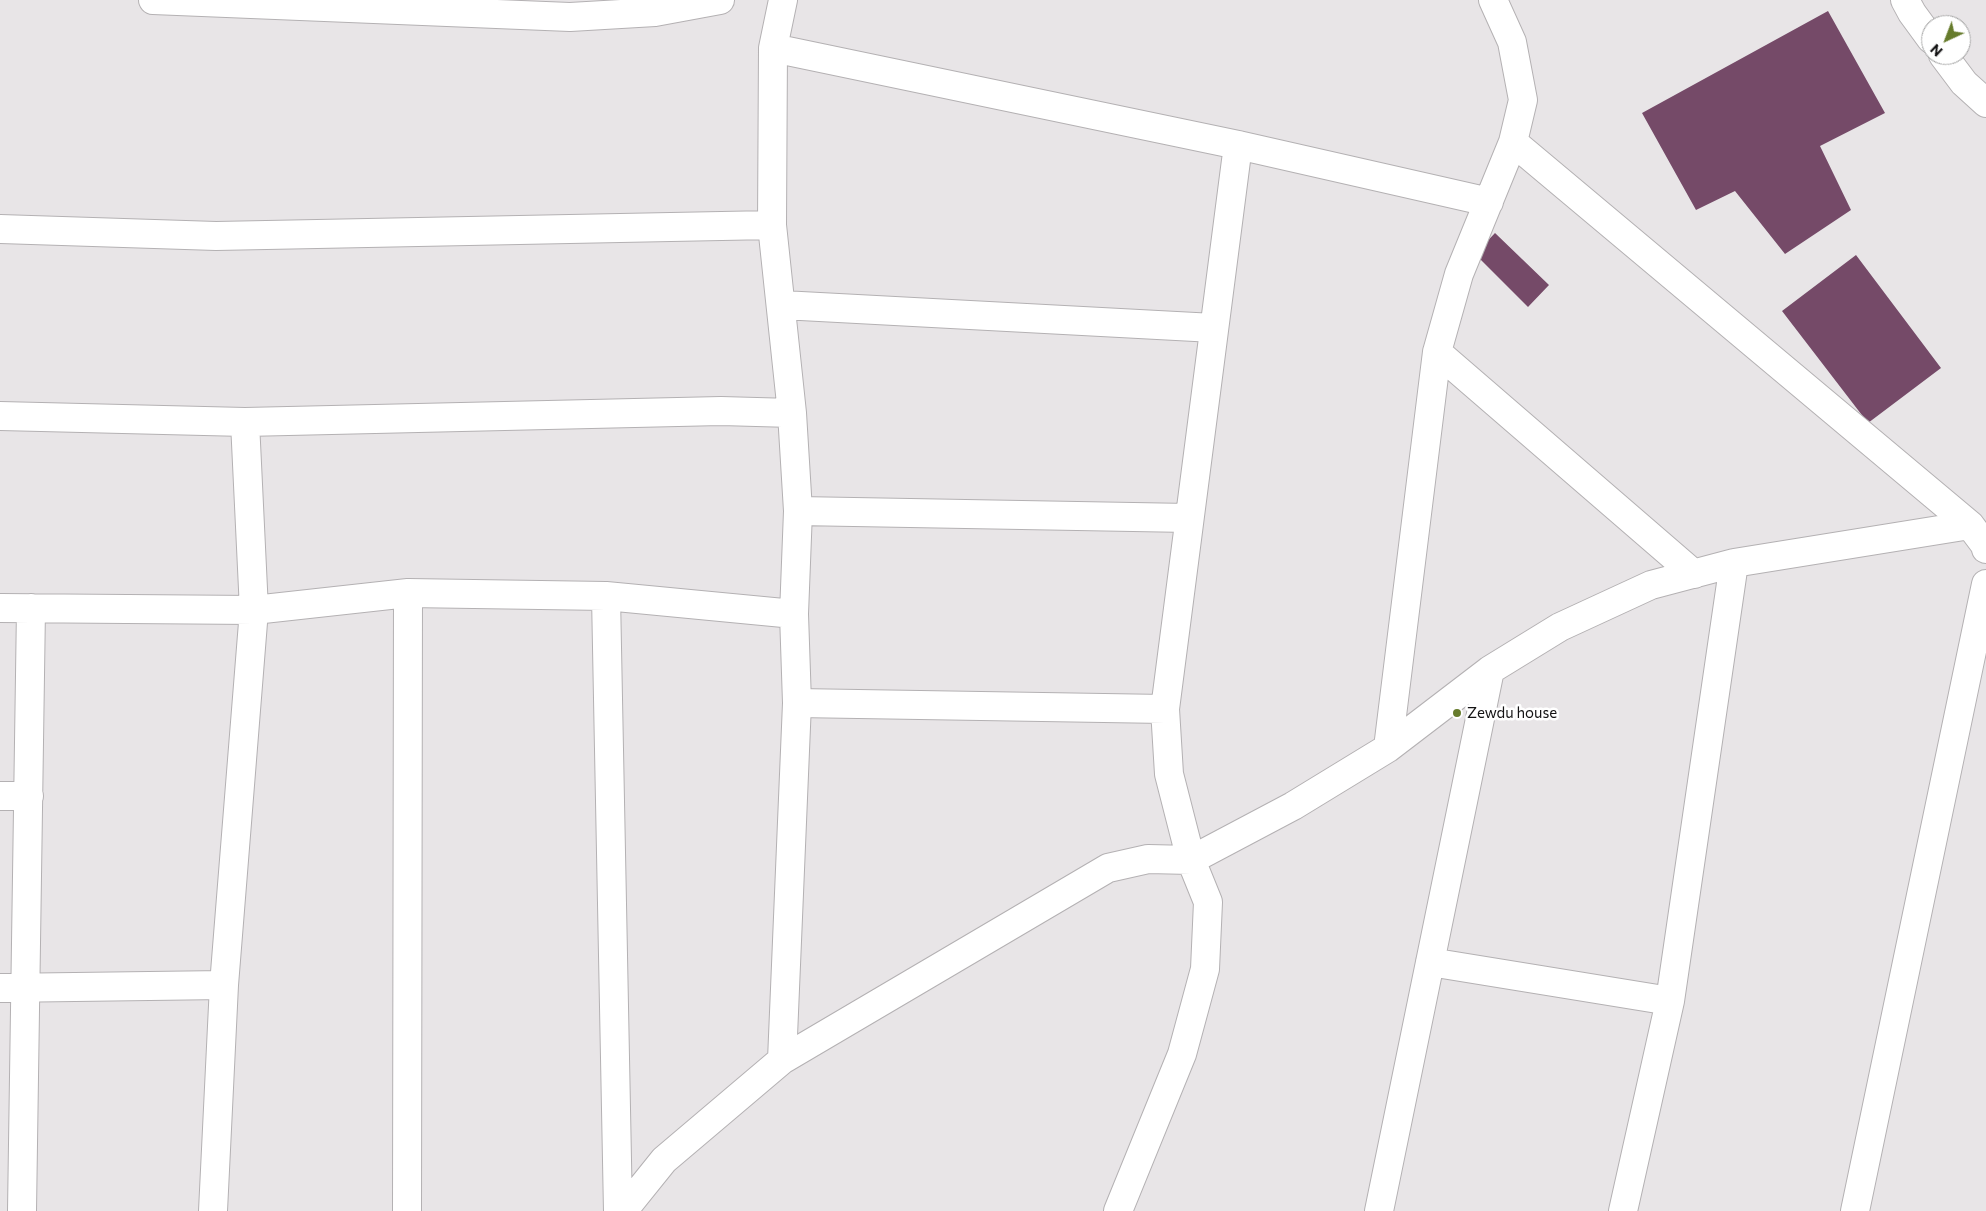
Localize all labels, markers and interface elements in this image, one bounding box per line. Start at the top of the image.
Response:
north arrow [1921,15,1971,65]
text: N [1926,41,1946,60]
place label: Zewdu house [1467,704,1557,722]
marker: Zewdu house [1451,707,1463,719]

